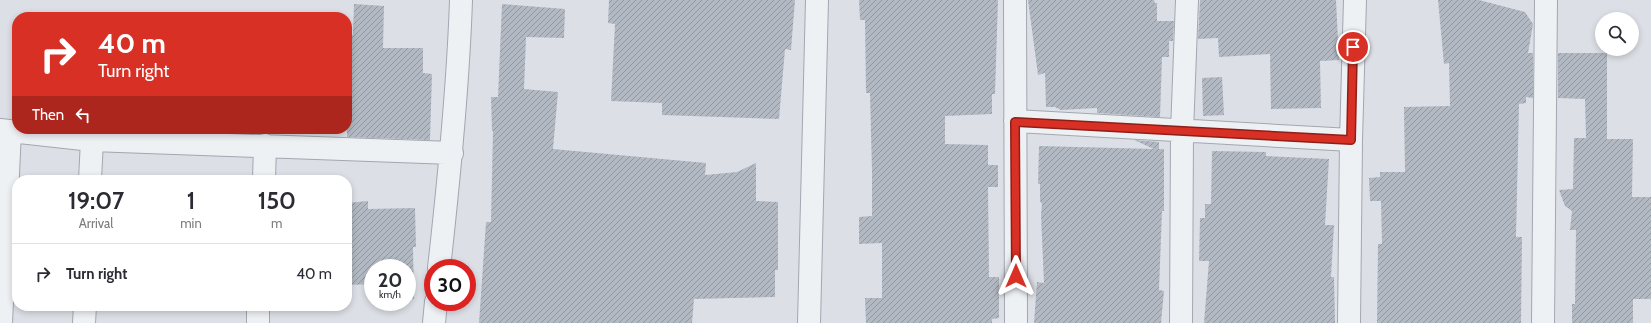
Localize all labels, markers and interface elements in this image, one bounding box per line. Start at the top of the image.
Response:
map controls [1595,12,1639,56]
button: search [1595,12,1639,56]
text: 40 m [98,26,166,60]
icon: right [32,28,84,80]
pin [1336,30,1370,64]
icon: arrive [1342,36,1364,58]
text: Turn right [98,60,169,82]
icon: left [72,104,94,126]
text: Then [32,106,64,124]
text: 19:07 [68,186,124,215]
text: 1 [187,186,195,215]
text: 150 [258,186,296,215]
text: Arrival [79,215,113,231]
text: min [180,215,202,231]
text: m [271,215,283,231]
position arrow [995,255,1037,297]
speed limit sign: 30 [424,259,476,311]
icon: right [32,263,54,285]
text: Turn right [66,265,127,283]
text: 40 m [296,265,332,283]
text: 20 [378,268,402,292]
text: km/h [379,288,401,301]

